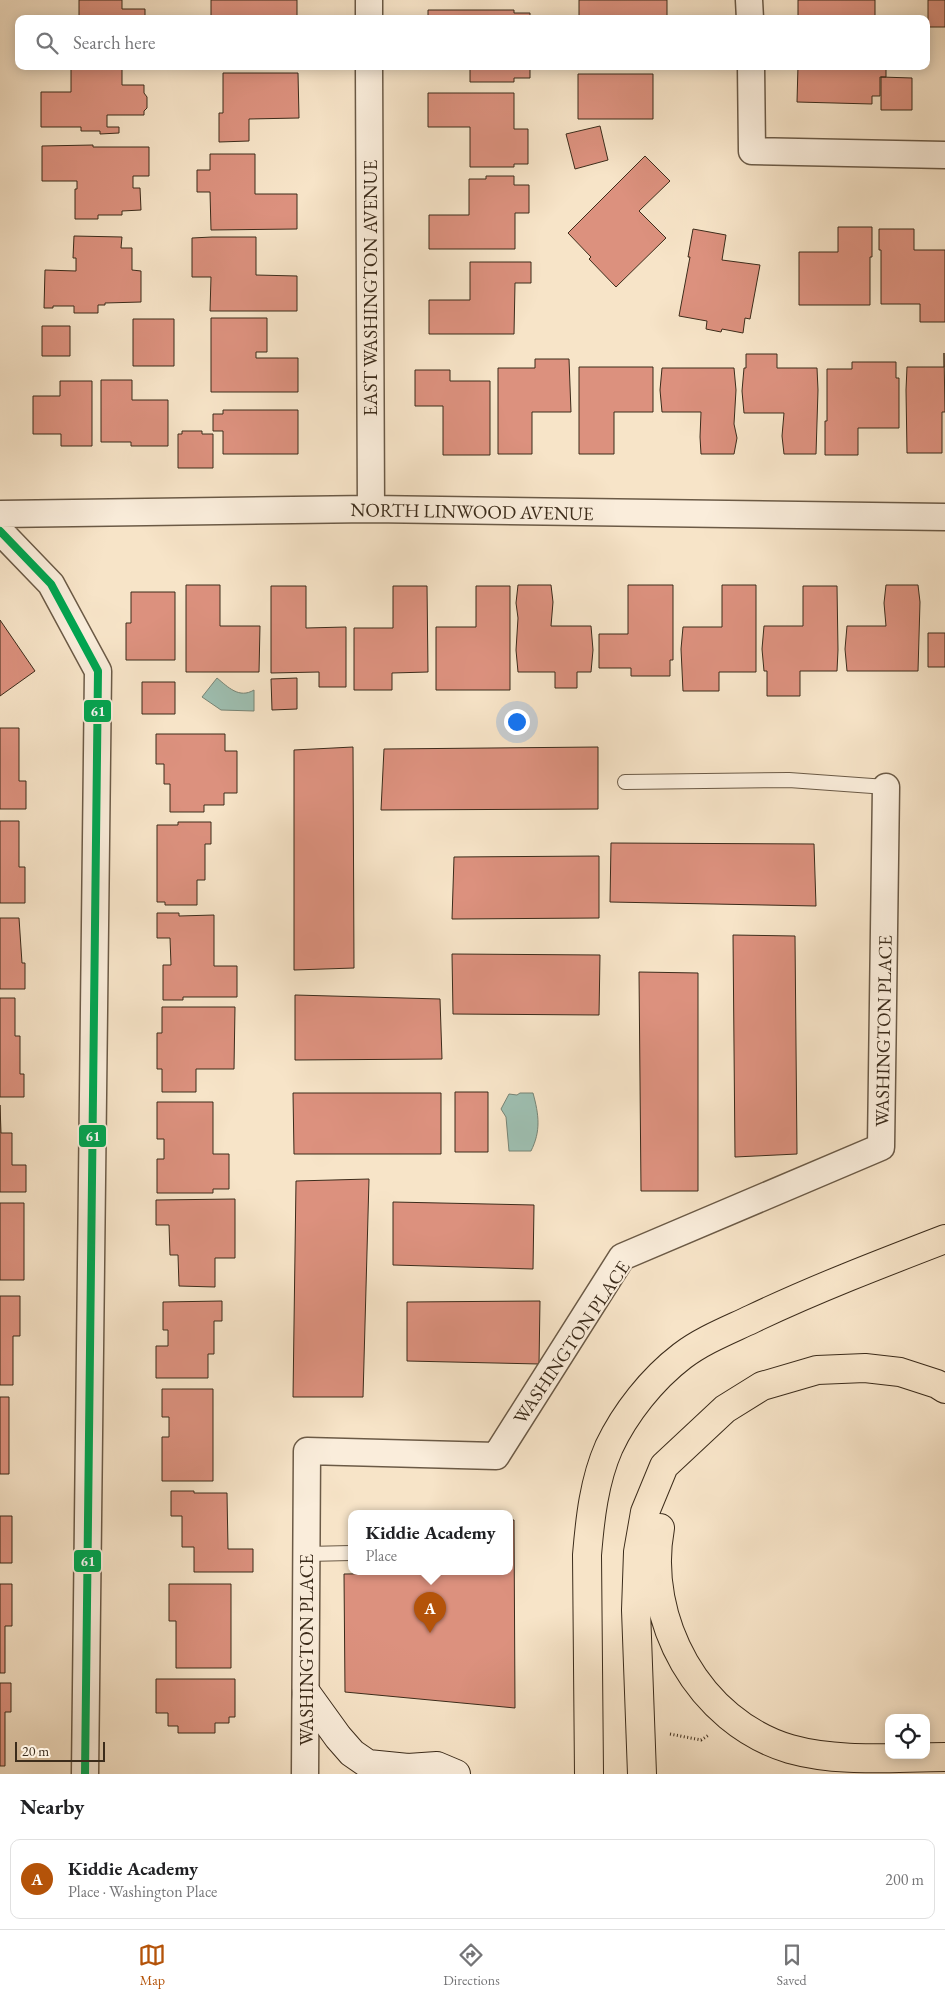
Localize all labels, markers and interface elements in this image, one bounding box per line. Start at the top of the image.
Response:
search box [15,15,930,70]
icon: search [33,29,61,57]
text: Search here [73,30,155,55]
street label: EAST WASHINGTON AVENUE [358,160,383,416]
street label: NORTH LINWOOD AVENUE [350,497,594,526]
line badge: 61 [83,699,112,723]
text: 61 [91,702,105,720]
your location [504,709,530,735]
street label: WASHINGTON PLACE [869,935,898,1127]
line badge: 61 [78,1124,107,1148]
text: 61 [86,1127,100,1145]
street label: WASHINGTON PLACE [507,1256,636,1429]
popup [348,1510,513,1575]
text: Kiddie Academy [365,1520,496,1545]
text: Place [365,1545,397,1566]
line badge: 61 [73,1549,102,1573]
text: 61 [81,1552,95,1570]
street label: WASHINGTON PLACE [294,1554,319,1746]
pin: A [414,1592,446,1633]
map controls [885,1714,930,1759]
button: locate [885,1714,930,1759]
scale bar [15,1739,105,1762]
text: 20 m [22,1742,49,1760]
text: Nearby [20,1793,84,1820]
text: Kiddie Academy [68,1856,198,1881]
text: A [31,1869,43,1890]
text: 200 m [885,1869,924,1890]
text: Place · Washington Place [68,1881,217,1902]
tab: Map [138,1941,166,1989]
tab: Directions [443,1941,500,1989]
tab: Saved [777,1941,807,1989]

